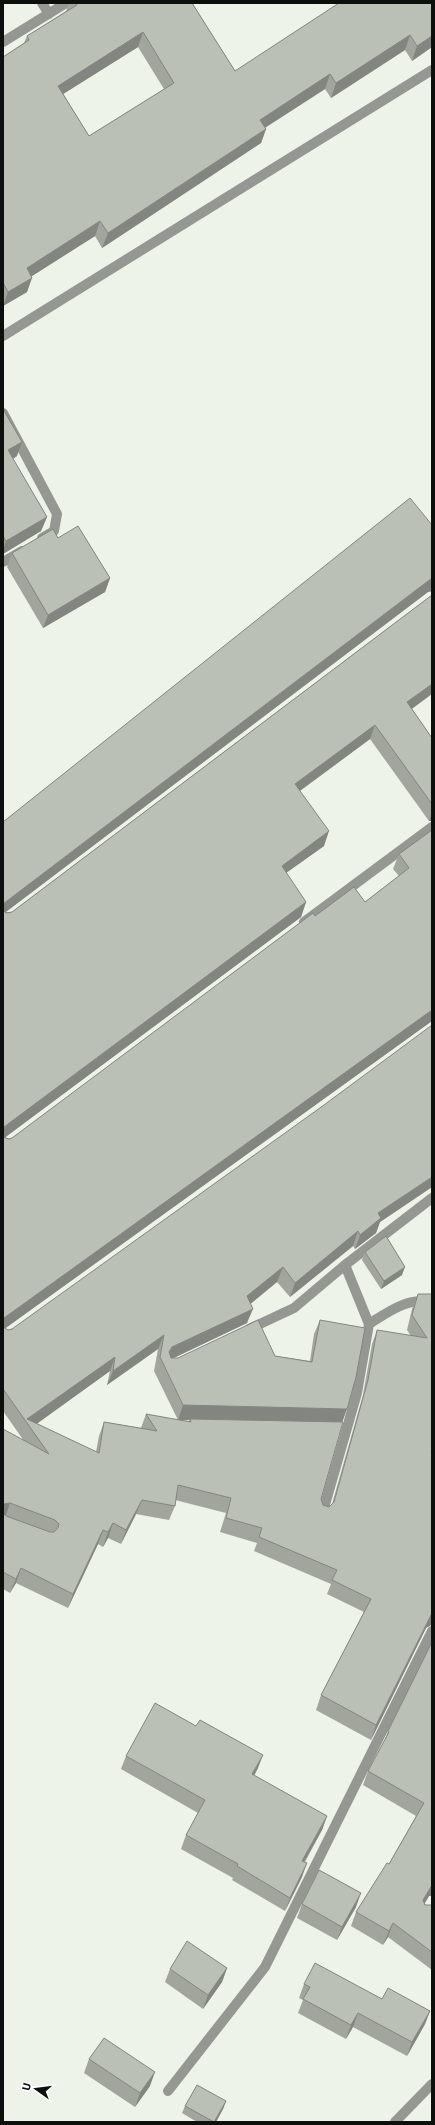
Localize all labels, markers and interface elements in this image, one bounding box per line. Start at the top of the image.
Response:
north arrow [16,2069,56,2109]
text: U [19,2081,33,2092]

